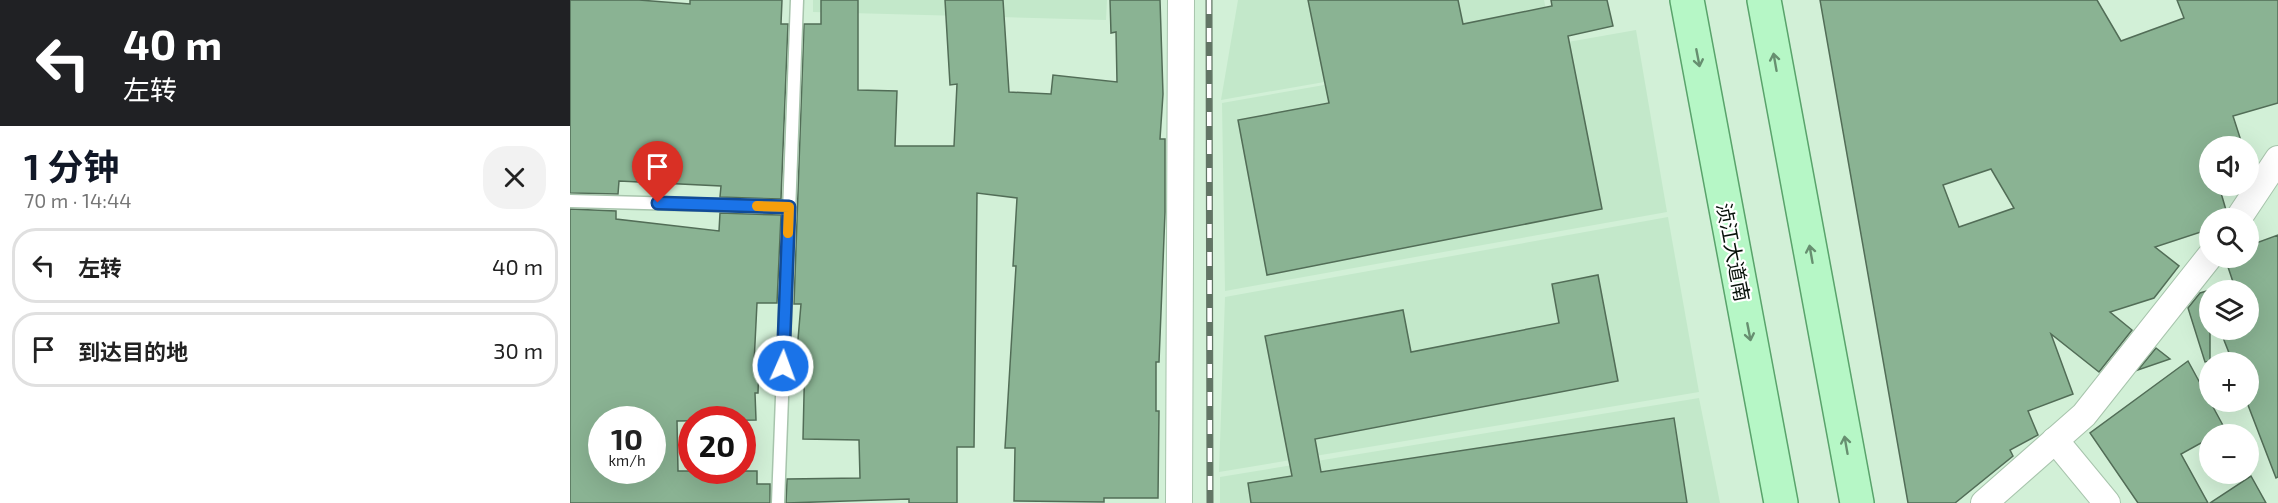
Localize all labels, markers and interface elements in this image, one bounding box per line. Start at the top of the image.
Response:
text: 40 m [123,18,222,68]
icon: left [24,24,102,102]
one-way arrow [1693,47,1704,67]
one-way arrow [1769,53,1780,72]
text: 左转 [123,73,177,105]
map controls [2199,136,2259,484]
button: sound [2199,136,2259,196]
pin [632,141,683,203]
text: 1 分钟 [24,144,119,187]
button: close [483,146,546,209]
icon: arrive [641,150,674,183]
text: 70 m · 14:44 [24,188,132,212]
street label: 浈江大道南 [1713,201,1755,303]
button: search [2199,208,2259,268]
one-way arrow [1805,244,1816,264]
icon: left [27,249,60,282]
text: 40 m [492,253,543,279]
text: 左转 [78,254,122,280]
button: layers [2199,280,2259,340]
one-way arrow [1744,321,1755,341]
icon: arrive [27,333,60,366]
position arrow [751,334,815,398]
text: 30 m [493,337,543,363]
text: 到达目的地 [78,338,188,364]
button: + [2199,352,2259,412]
speed limit sign: 20 [678,406,756,484]
text: 10 [611,420,643,456]
button: − [2199,424,2259,484]
one-way arrow [1840,436,1851,456]
text: km/h [608,451,646,469]

